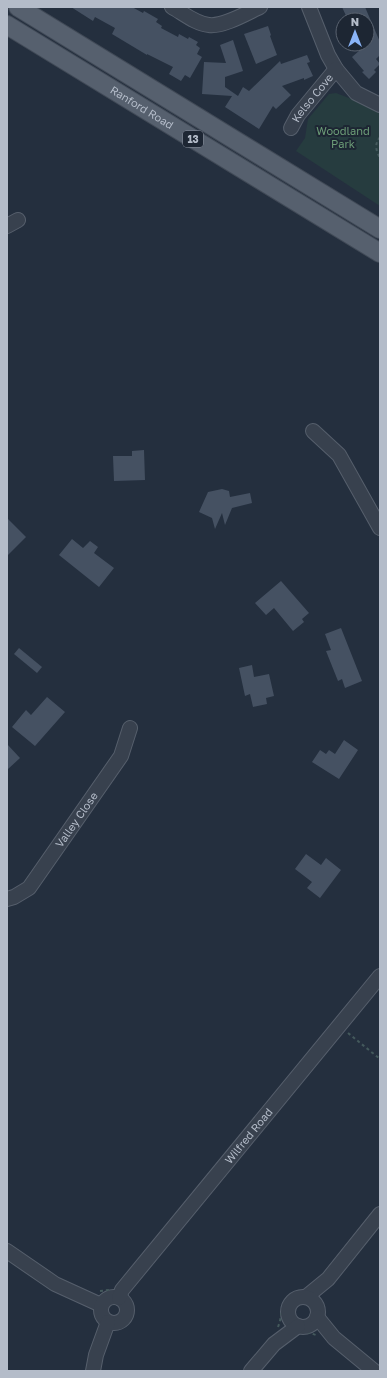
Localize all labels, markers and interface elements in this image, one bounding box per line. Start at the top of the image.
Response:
north arrow [335,12,375,52]
text: N [351,15,359,28]
street label: Kelso Cove [288,71,335,124]
street label: Ranford Road [108,83,176,131]
park label: Woodland Park [316,124,370,150]
road number: 13 [183,131,203,147]
street label: Valley Close [52,789,100,850]
street label: Wilfred Road [222,1105,275,1166]

